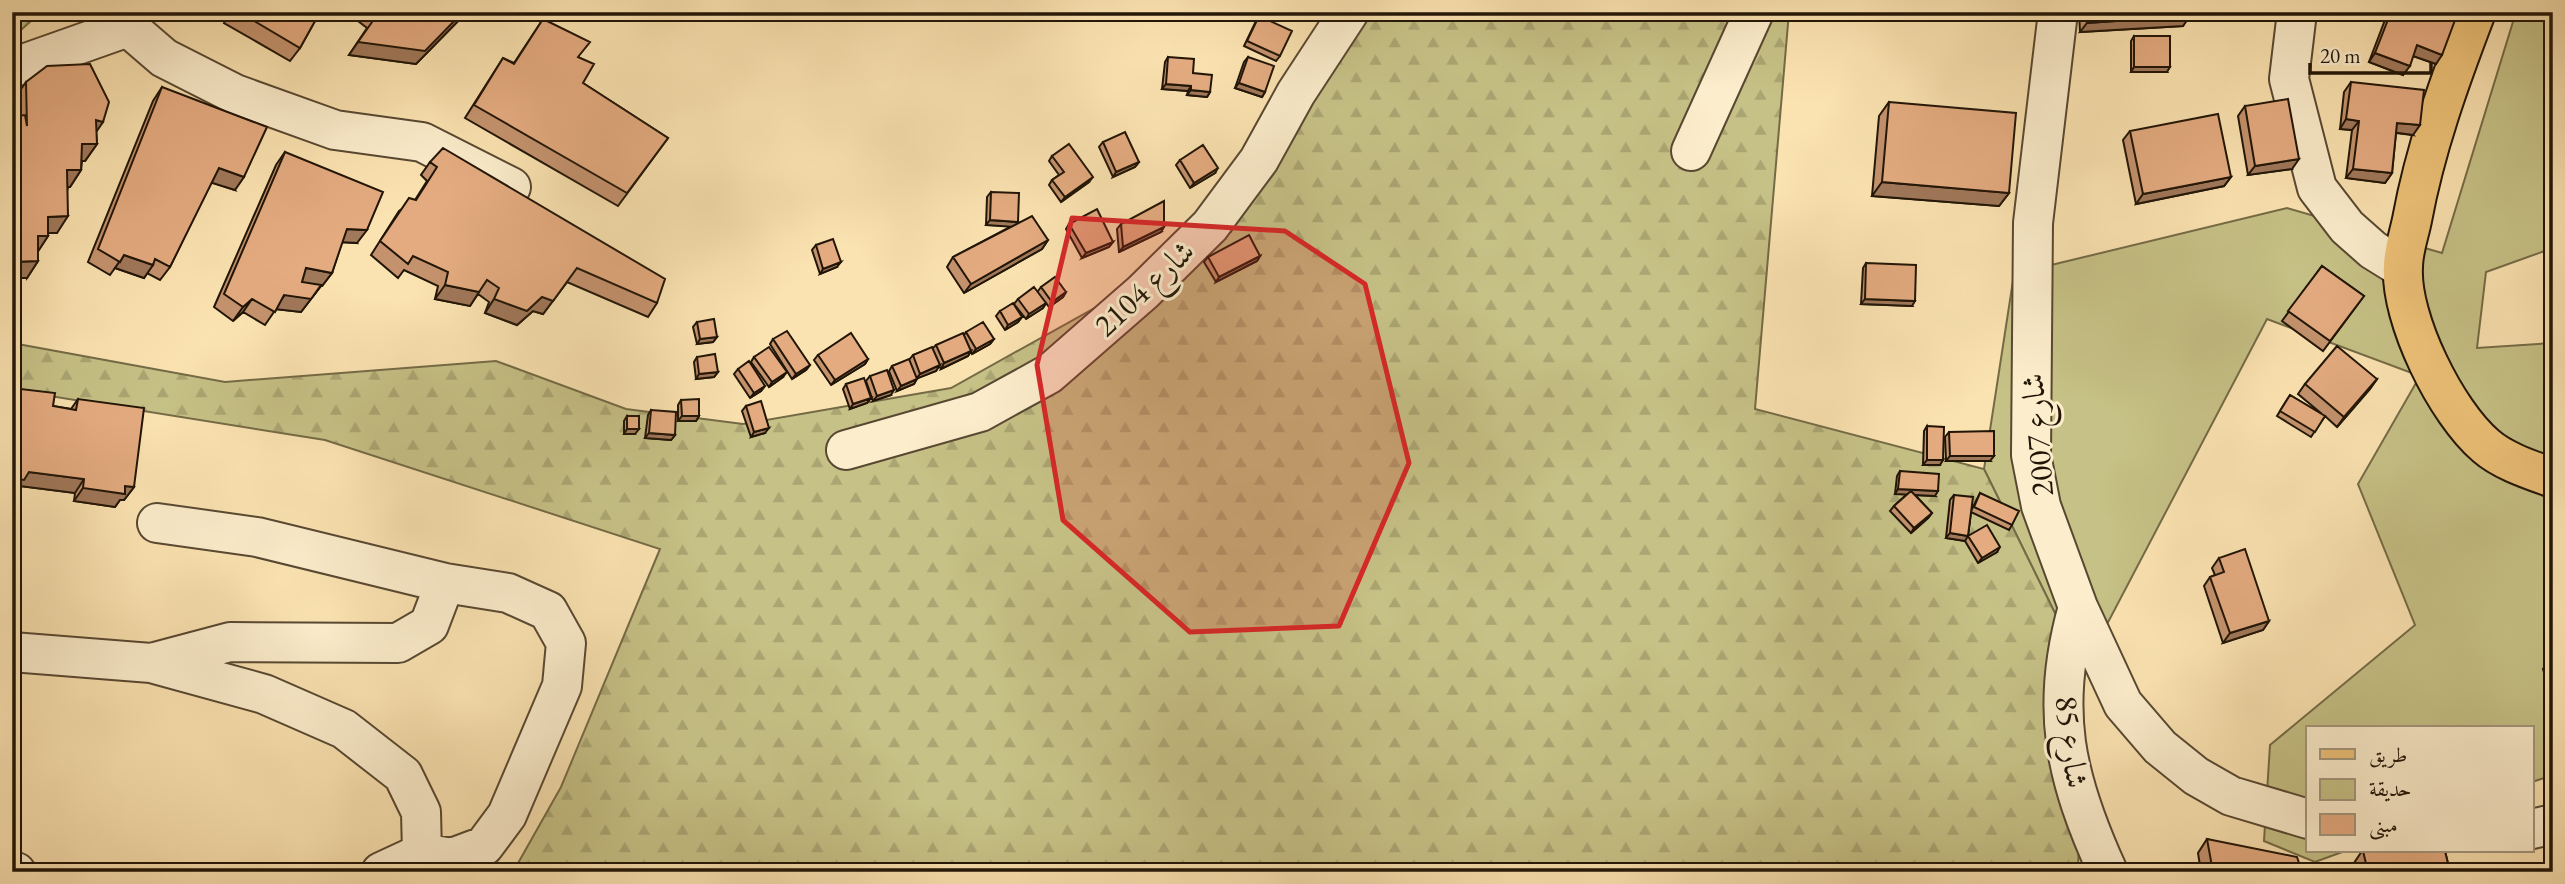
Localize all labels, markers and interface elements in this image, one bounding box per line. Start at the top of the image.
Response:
scale bar [2310,32,2430,76]
text: 20 m [2320,42,2361,69]
street label: شارع 2104 [1085,231,1208,350]
street label: شارع 2007 [2011,371,2069,498]
street label: شارع 85 [2040,693,2098,791]
legend [2306,726,2534,852]
text: طريق [2369,741,2407,768]
text: حديقة [2369,775,2412,802]
text: مبنى [2369,811,2398,840]

